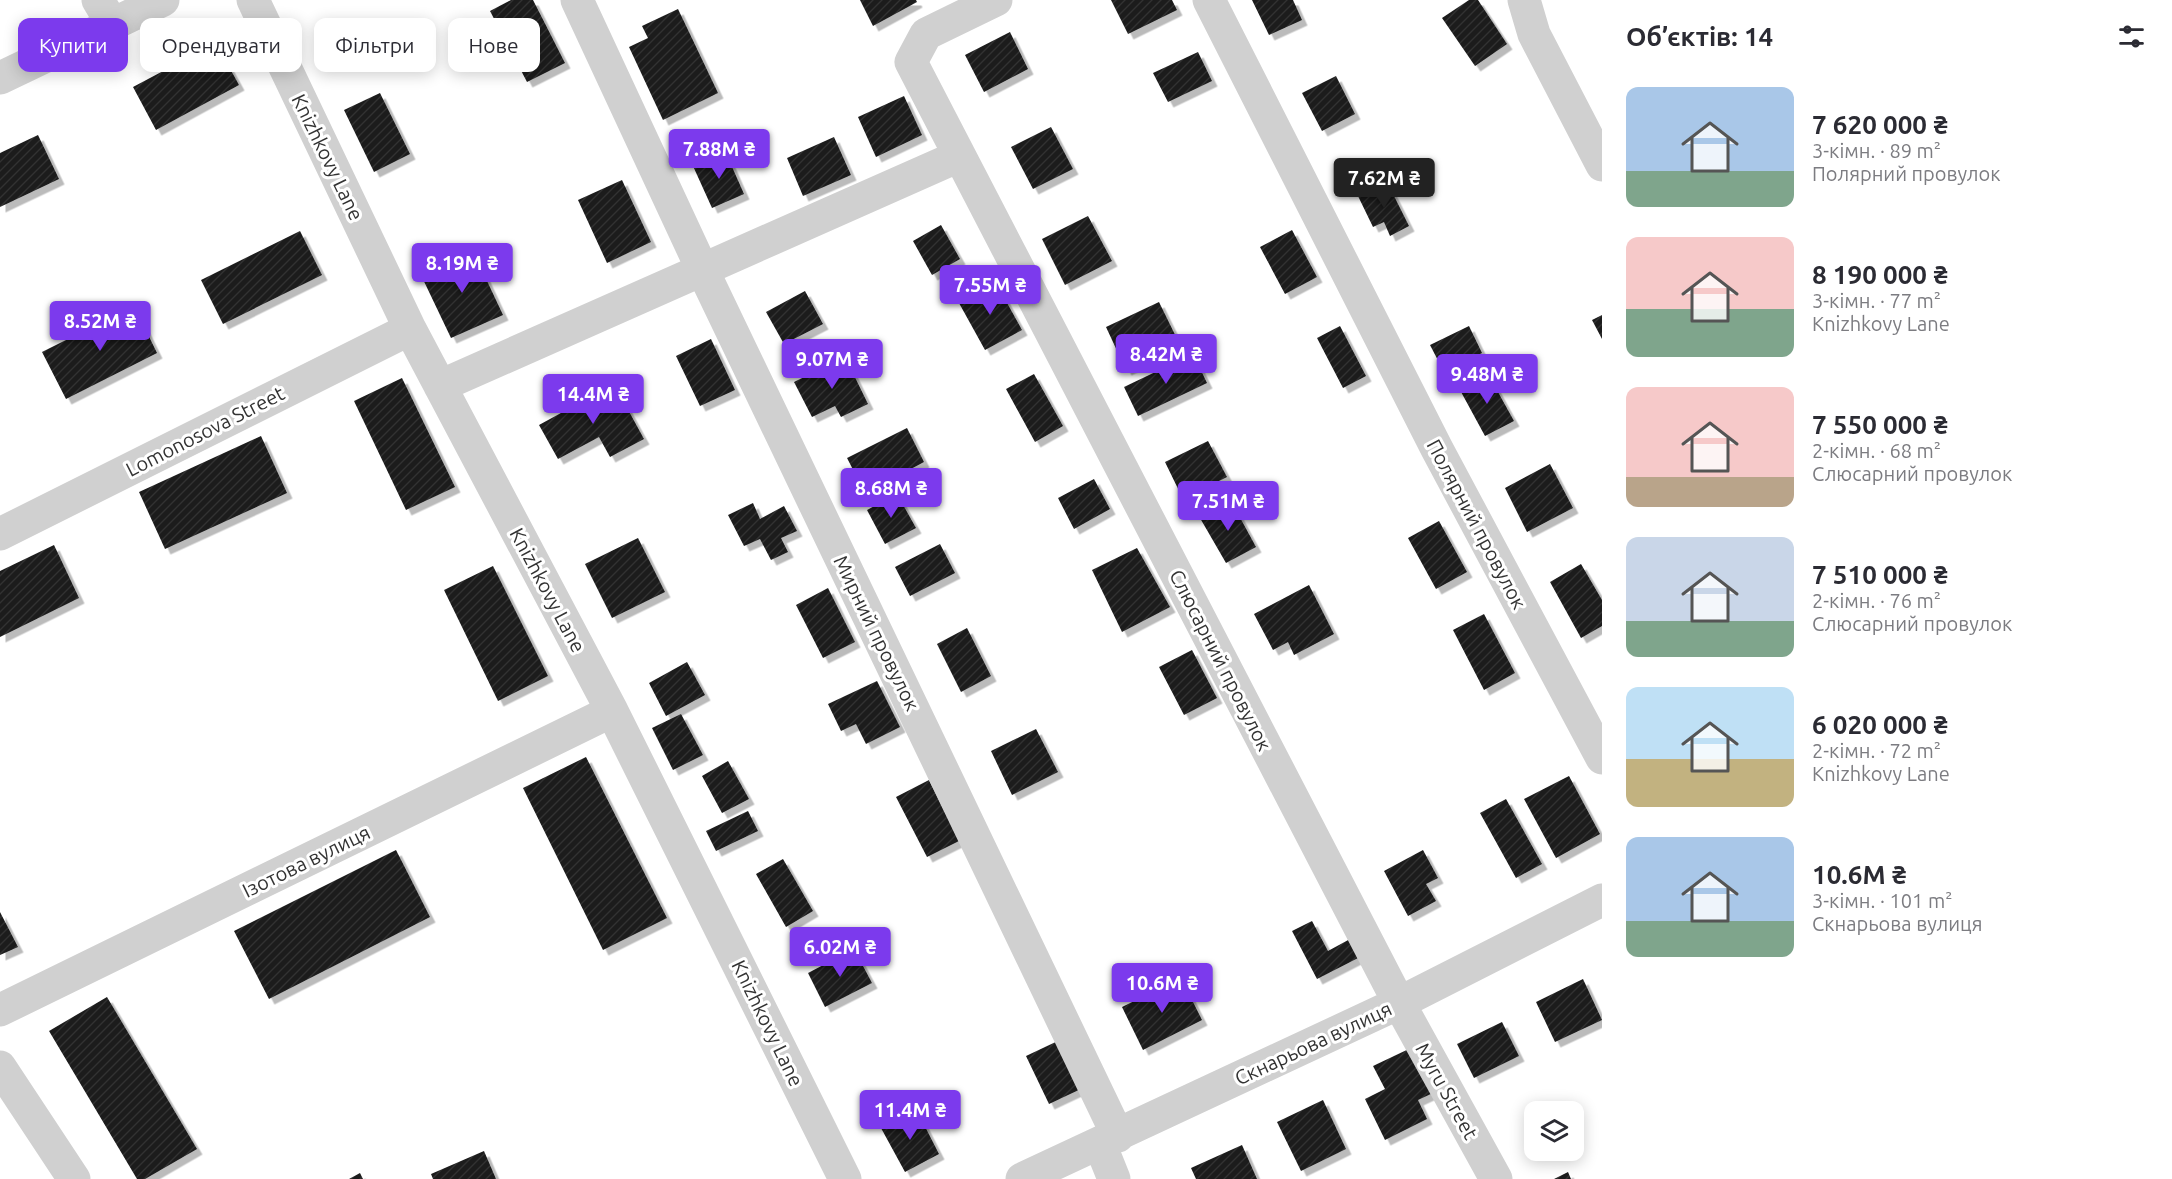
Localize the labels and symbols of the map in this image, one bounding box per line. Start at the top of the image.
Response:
street label: Knizhkovy Lane [287,90,369,224]
pin: 7.88M ₴ [664,129,774,180]
pin: 7.62M ₴ [1329,158,1439,209]
pin: 8.19M ₴ [407,243,517,294]
pin: 7.55M ₴ [935,265,1045,316]
pin: 8.52M ₴ [45,301,155,352]
pin: 8.42M ₴ [1111,334,1221,385]
pin: 9.07M ₴ [777,339,887,390]
pin: 9.48M ₴ [1432,354,1542,405]
pin: 14.4M ₴ [538,374,648,425]
street label: Lomonosova Street [122,381,288,481]
street label: Полярний провулок [1423,435,1531,613]
pin: 8.68M ₴ [836,468,946,519]
pin: 7.51M ₴ [1173,481,1283,532]
street label: Knizhkovy Lane [506,524,590,656]
street label: Мирний провулок [829,552,925,714]
street label: Слюсарний провулок [1165,566,1277,754]
street label: Ізотова вулиця [238,820,374,902]
pin: 6.02M ₴ [785,927,895,978]
street label: Knizhkovy Lane [727,956,809,1090]
pin: 10.6M ₴ [1107,963,1217,1014]
street label: Скнарьова вулиця [1231,997,1395,1089]
street label: Myru Street [1411,1039,1483,1143]
pin: 11.4M ₴ [855,1090,965,1141]

